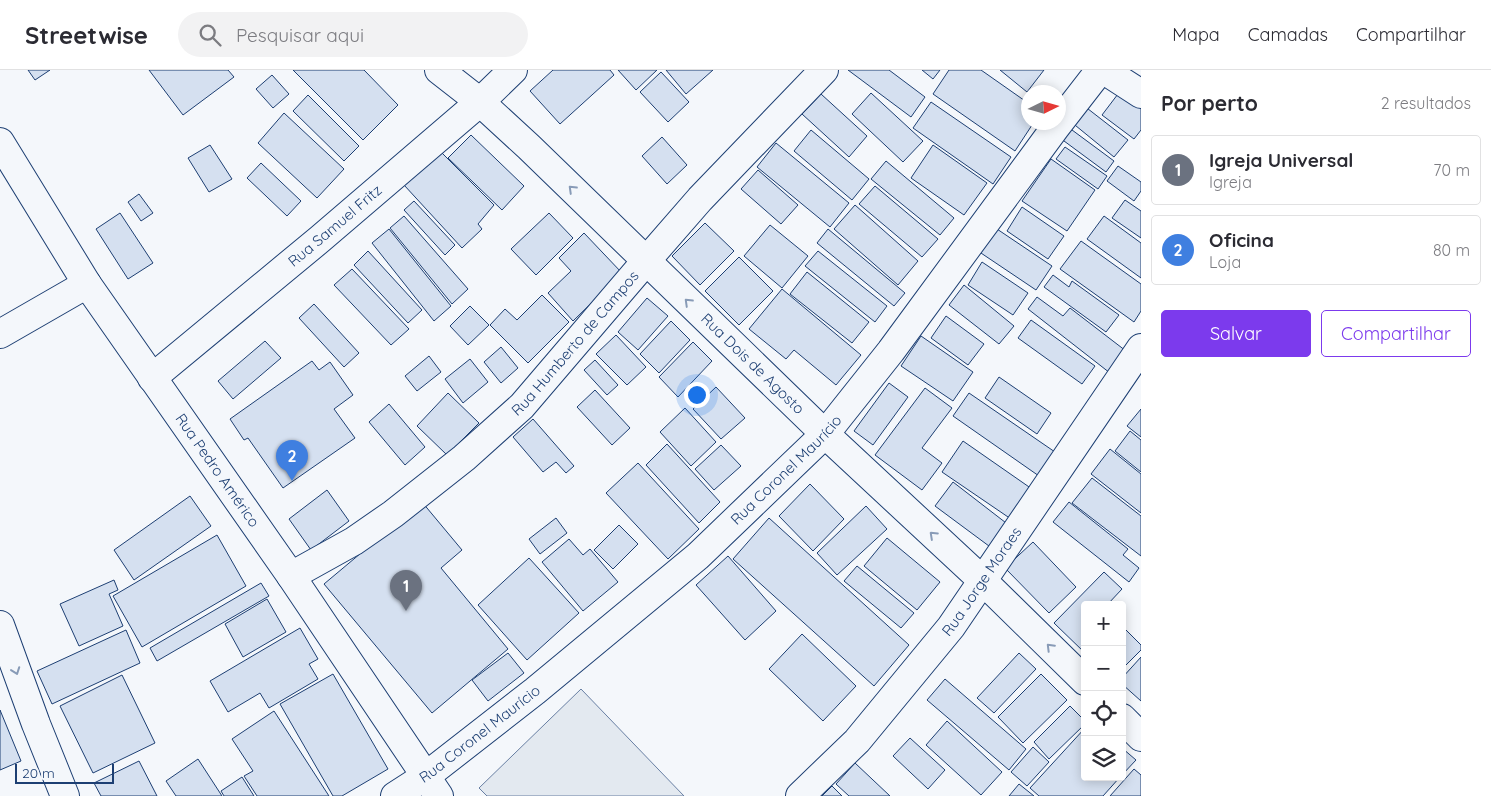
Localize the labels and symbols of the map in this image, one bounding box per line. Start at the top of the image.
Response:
north arrow [1021,85,1066,130]
street label: Rua Samuel Fritz [284,180,385,271]
one-way arrow [568,186,577,195]
street label: Rua Humberto de Campos [507,266,643,420]
one-way arrow [685,299,694,308]
street label: Rua Dois de Agosto [697,309,809,418]
your location [684,382,710,408]
street label: Rua Pedro Américo [171,410,264,531]
street label: Rua Coronel Maurício [726,411,845,529]
pin: 2 [276,440,308,481]
street label: Rua Jorge Moraes [938,523,1026,640]
one-way arrow [930,532,939,541]
pin: 1 [390,570,422,611]
one-way arrow [1047,644,1056,653]
one-way arrow [10,666,20,674]
street label: Rua Coronel Maurício [415,681,544,787]
scale bar [15,761,114,784]

